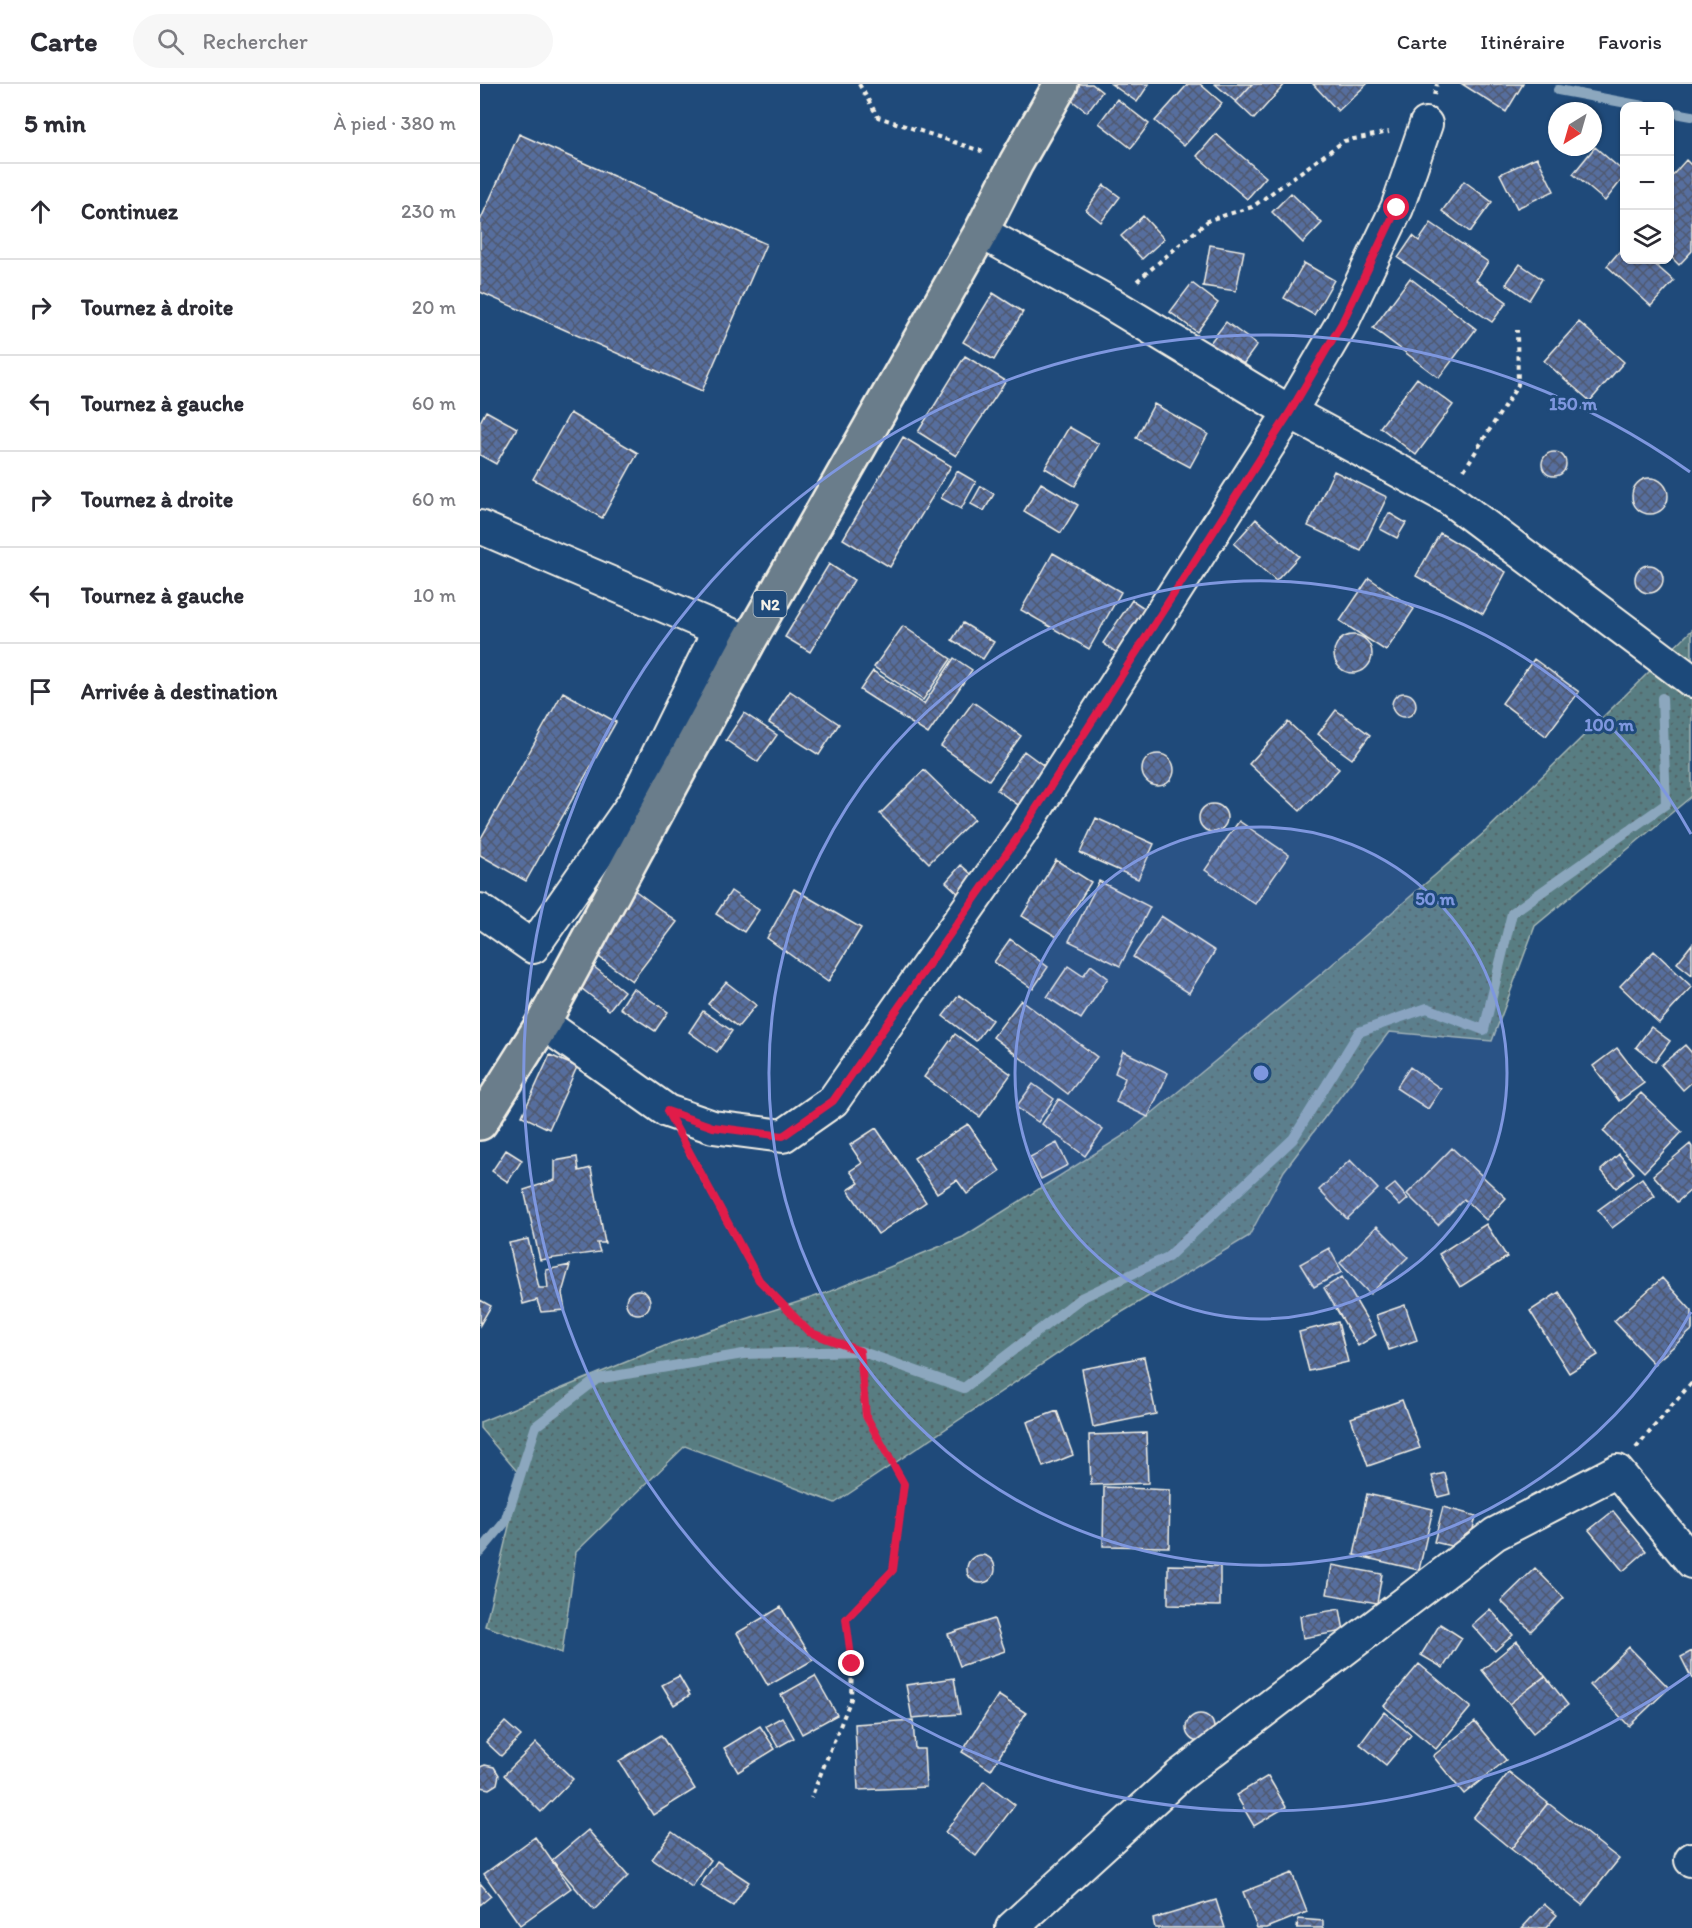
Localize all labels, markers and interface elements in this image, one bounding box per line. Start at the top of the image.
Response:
search box [133,14,553,68]
text: Carte [30,24,97,58]
icon: search [154,25,187,58]
text: Rechercher [202,28,308,55]
text: Carte [1397,29,1447,54]
text: Itinéraire [1480,29,1565,54]
text: Favoris [1598,29,1662,54]
north arrow [1548,102,1602,156]
map controls [1620,102,1674,264]
button: + [1620,102,1674,156]
text: 5 min [24,107,86,139]
text: À pied · 380 m [334,111,456,135]
button: − [1620,156,1674,210]
route start [1383,194,1409,220]
icon: ahead [24,195,57,228]
text: Continuez [81,198,178,225]
text: 230 m [401,199,456,223]
button: layers [1620,210,1674,264]
icon: right [24,291,57,324]
text: Tournez à droite [81,294,233,321]
text: 20 m [412,295,456,319]
icon: left [24,387,57,420]
text: Tournez à gauche [81,390,244,417]
text: 60 m [412,391,456,415]
text: 150 m [1549,393,1598,415]
icon: right [24,483,57,516]
text: Tournez à droite [81,486,233,513]
text: 60 m [412,487,456,511]
icon: left [24,579,57,612]
text: Tournez à gauche [81,582,244,609]
text: 10 m [413,583,456,607]
road number: N2 [754,591,786,617]
icon: arrive [24,675,57,708]
text: Arrivée à destination [81,678,277,705]
text: 100 m [1584,714,1635,736]
text: 50 m [1415,888,1456,910]
centre of rings [1251,1063,1271,1083]
route end [838,1650,864,1676]

